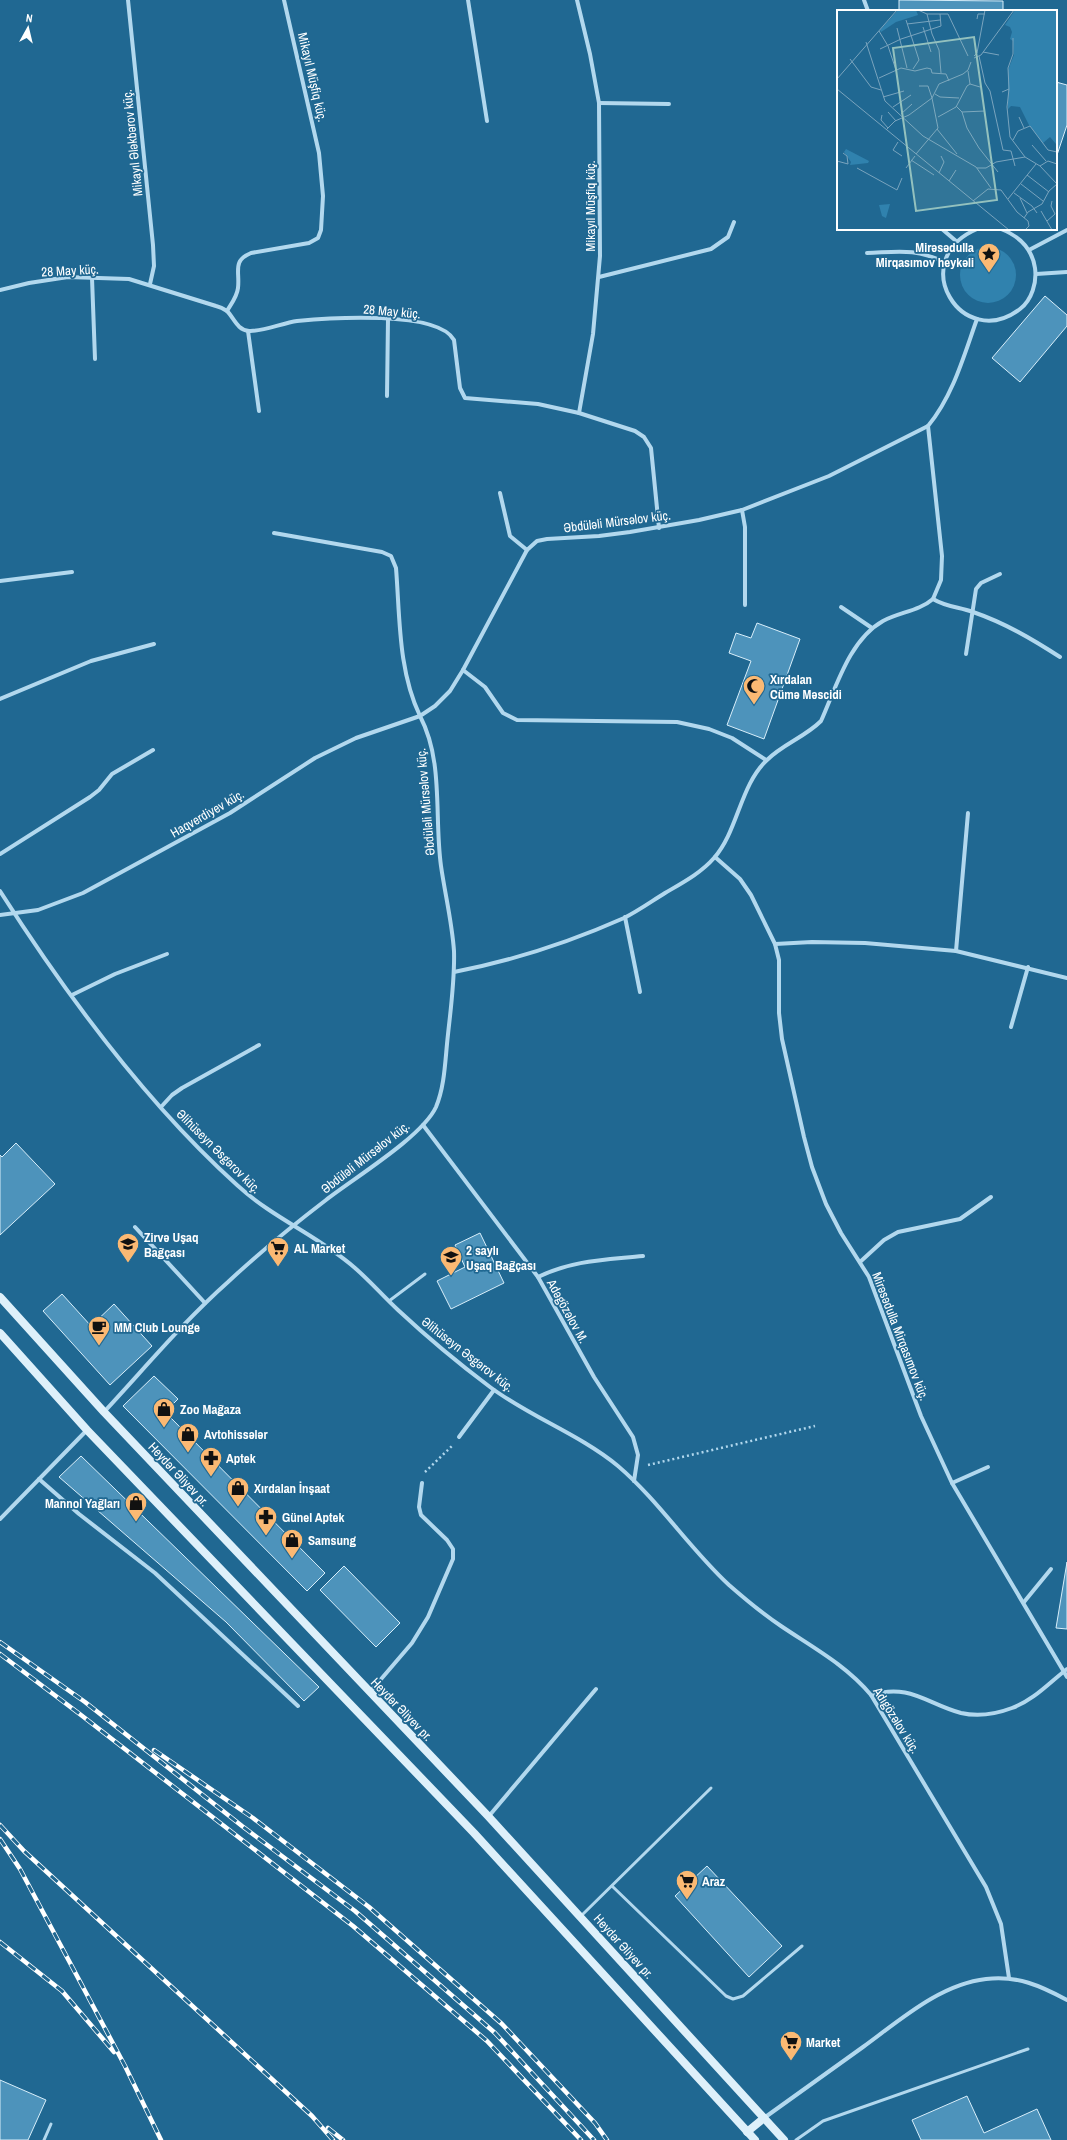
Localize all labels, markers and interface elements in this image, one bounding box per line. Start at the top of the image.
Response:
north arrow [8,8,48,48]
inset map [837,10,1057,230]
text: N [25,11,34,25]
street label: Mikayıl Müşfiq küç. [294,31,331,124]
street label: Mikayıl Ələkbərov küç. [118,89,147,197]
street label: Mikayıl Müşfiq küç. [582,160,599,252]
place label: Mirəsədulla Mirqasımov heykəli [876,239,974,271]
place icon: Mirəsədulla Mirqasımov heykəli [976,241,1002,274]
street label: 28 May küç. [41,261,99,280]
street label: 28 May küç. [363,301,421,322]
street label: Əbdüləli Mürsəlov küç. [562,506,672,537]
place label: Xırdalan Cümə Məscidi [770,671,842,703]
mosque icon: Xırdalan Cümə Məscidi [741,673,767,706]
street label: Əbdüləli Mürsəlov küç. [412,747,439,856]
street label: Haqverdiyev küç. [167,785,247,841]
street label: Əlihüseyn Əsgərov küç. [173,1105,265,1197]
street label: Əbdüləli Mürsəlov küç. [318,1117,413,1197]
place label: Zirvə Uşaq Bağçası [144,1229,199,1261]
school or university icon: Zirvə Uşaq Bağçası [115,1231,141,1264]
supermarket icon: AL Market [265,1235,291,1268]
place label: AL Market [294,1240,346,1257]
place label: 2 saylı Uşaq Bağçası [466,1242,536,1274]
school or university icon: 2 saylı Uşaq Bağçası [438,1244,464,1277]
street label: Mirəsədulla Mirqasımov küç. [868,1270,933,1403]
street label: Adəgözəlov M. [543,1275,592,1346]
street label: Əlihüseyn Əsgərov küç. [418,1313,517,1396]
cafe icon: MM Club Lounge [86,1314,112,1347]
place label: MM Club Lounge [114,1319,200,1336]
shop icon: Zoo Mağaza [151,1396,177,1429]
place label: Zoo Mağaza [180,1401,241,1418]
shop icon: Avtohissələr [175,1421,201,1454]
place label: Avtohissələr [204,1426,268,1443]
street label: Heydər Əliyev pr. [144,1439,213,1510]
pharmacy icon: Aptek [198,1445,224,1478]
place label: Aptek [226,1450,256,1467]
shop icon: Xırdalan İnşaat [225,1475,251,1508]
place label: Xırdalan İnşaat [254,1480,330,1497]
shop icon: Mannol Yağları [123,1490,149,1523]
place label: Mannol Yağları [45,1495,120,1512]
pharmacy icon: Günel Aptek [253,1504,279,1537]
place label: Günel Aptek [282,1509,344,1526]
shop icon: Samsung [279,1527,305,1560]
place label: Samsung [308,1532,356,1549]
street label: Heydər Əliyev pr. [367,1674,436,1745]
street label: Adıgözəlov küç. [869,1683,924,1757]
supermarket icon: Araz [674,1868,700,1901]
place label: Araz [702,1873,726,1890]
street label: Heydər Əliyev pr. [590,1910,657,1982]
supermarket icon: Market [778,2029,804,2062]
place label: Market [806,2034,841,2051]

